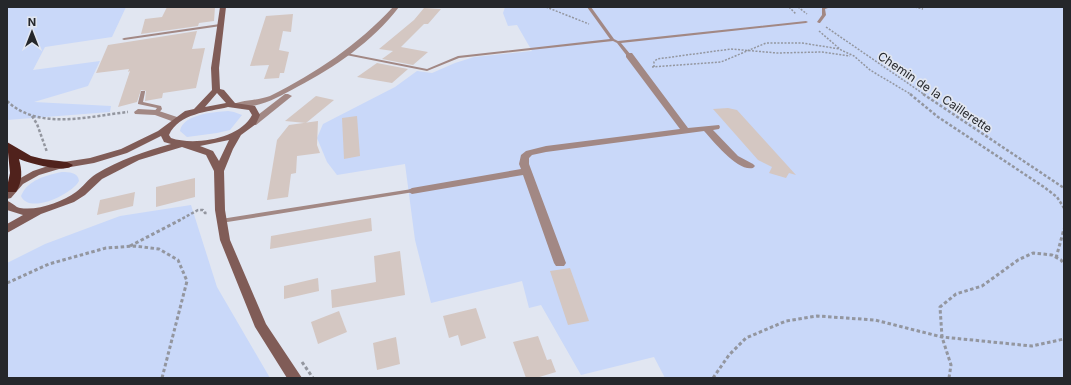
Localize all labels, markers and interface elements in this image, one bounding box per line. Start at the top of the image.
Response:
north arrow [12,12,52,52]
text: N [28,15,36,29]
street label: Chemin de la Caillerette [875,48,995,136]

